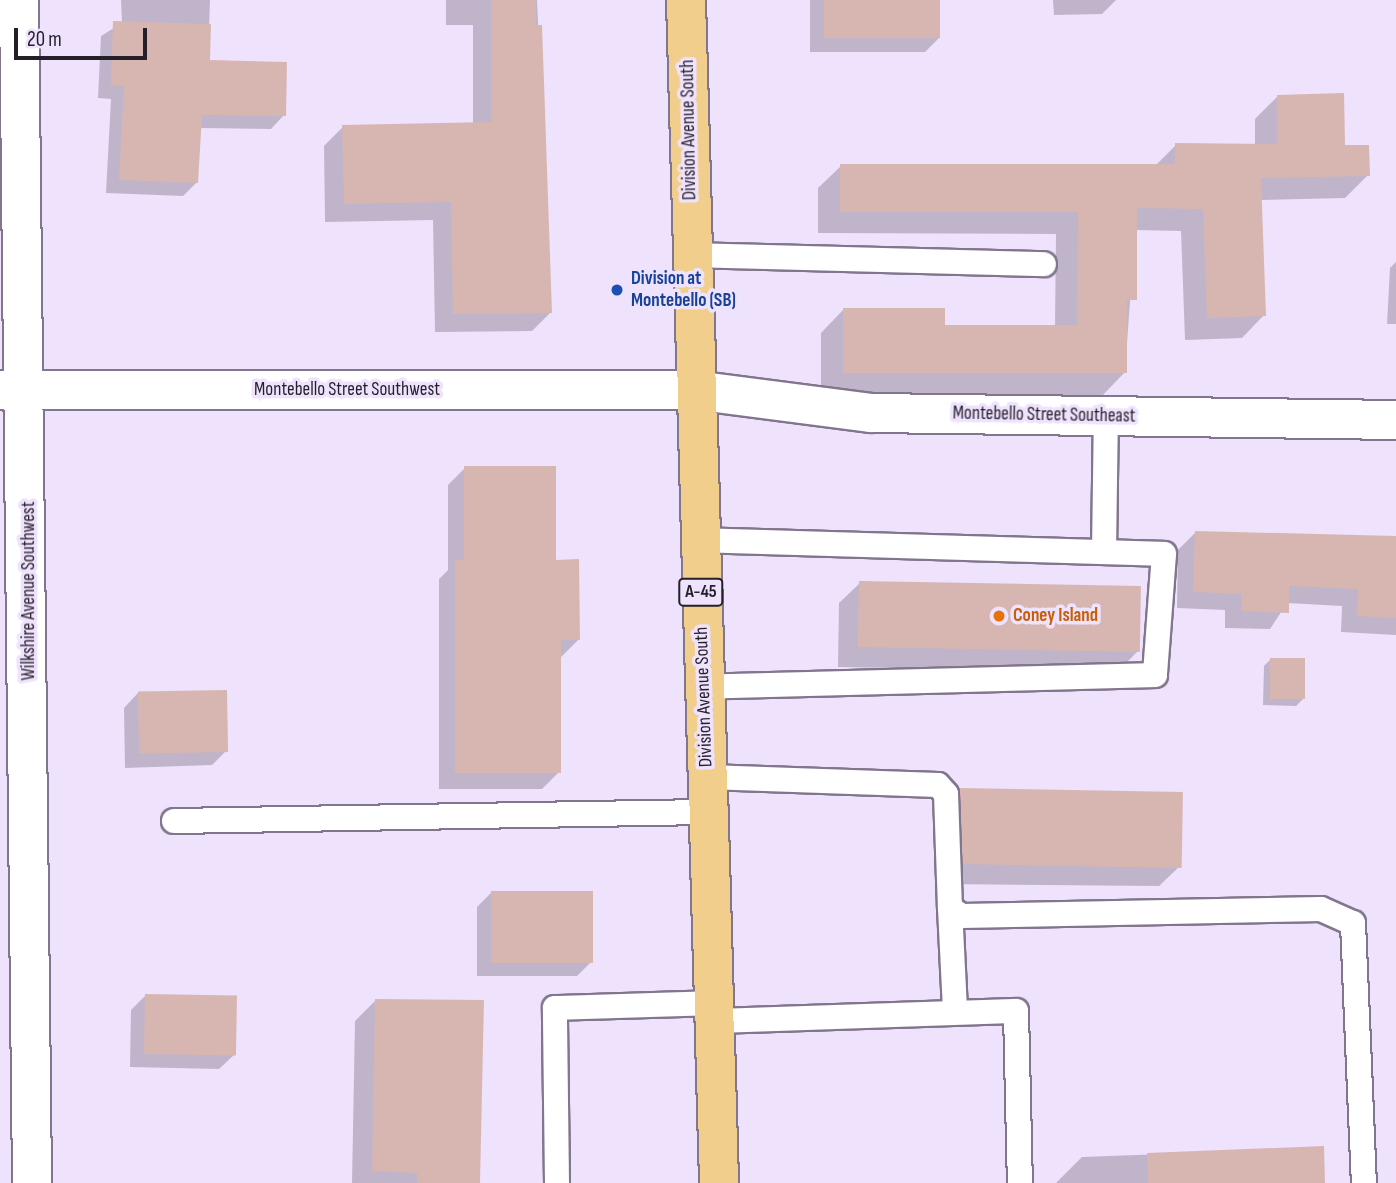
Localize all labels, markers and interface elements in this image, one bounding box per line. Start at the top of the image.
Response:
scale bar [18,14,150,58]
text: 20 m [27,27,62,52]
street label: Division Avenue South [676,60,702,200]
place label: Division at Montebello (SB) [631,268,736,312]
marker: Division at Montebello (SB) [609,282,625,298]
street label: Montebello Street Southwest [254,379,440,401]
street label: Montebello Street Southeast [952,402,1136,428]
street label: Wilkshire Avenue Southwest [18,502,40,680]
road number: A-45 [678,578,724,606]
place label: Coney Island [1013,605,1098,627]
marker: Coney Island [991,608,1007,624]
street label: Division Avenue South [690,626,718,768]

